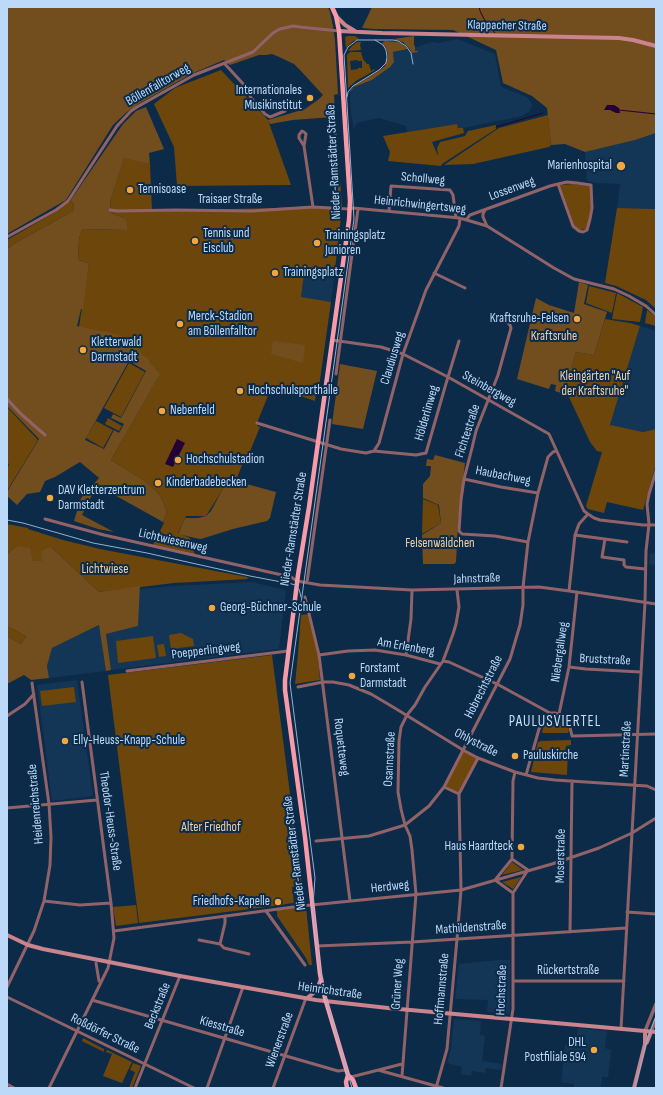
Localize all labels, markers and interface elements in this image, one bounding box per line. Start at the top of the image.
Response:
street label: Klappacher Straße [467,18,547,34]
street label: Böllenfalltorweg [123,60,193,110]
place label: Internationales Musikinstitut [236,83,302,114]
marker: Internationales Musikinstitut [305,93,315,103]
street label: Nieder-Ramstädter Straße [323,104,345,220]
place label: Marienhospital [548,158,612,174]
marker: Marienhospital [615,160,627,172]
street label: Schollweg [400,169,446,189]
street label: Lossenweg [487,174,537,204]
place label: Tennisoase [138,182,186,198]
marker: Tennisoase [125,185,135,195]
street label: Traisaer Straße [198,192,262,208]
street label: Heinrichwingertsweg [373,192,467,218]
place label: Tennis und Eisclub [203,226,249,257]
place label: Trainingsplatz Junioren [325,228,385,259]
marker: Tennis und Eisclub [190,236,200,246]
marker: Trainingsplatz Junioren [312,238,322,248]
place label: Trainingsplatz [283,265,343,281]
marker: Trainingsplatz [270,268,280,278]
place label: Merck-Stadion am Böllenfalltor [188,309,257,340]
place label: Kraftsruhe-Felsen [490,311,569,327]
marker: Kraftsruhe-Felsen [572,314,582,324]
marker: Merck-Stadion am Böllenfalltor [175,319,185,329]
park label: Kraftsruhe [531,329,577,345]
street label: Claudiusweg [378,330,408,386]
place label: Kletterwald Darmstadt [91,335,141,366]
marker: Kletterwald Darmstadt [78,345,88,355]
street label: Steinbergweg [459,368,519,410]
park label: Kleingärten "Auf der Kraftsruhe" [560,369,630,400]
place label: Hochschulsporthalle [248,383,338,399]
street label: Hölderlinweg [412,383,442,443]
marker: Hochschulsporthalle [235,386,245,396]
street label: Fichtestraße [452,402,484,460]
place label: Nebenfeld [170,403,215,419]
marker: Nebenfeld [157,406,167,416]
place label: Hochschulstadion [186,452,264,468]
marker: Hochschulstadion [173,455,183,465]
street label: Haubachweg [474,463,532,489]
street label: Nieder-Ramstädter Straße [277,471,311,587]
place label: Kinderbadebecken [166,475,247,491]
marker: Kinderbadebecken [153,478,163,488]
place label: DAV Kletterzentrum Darmstadt [58,483,144,514]
marker: DAV Kletterzentrum Darmstadt [45,493,55,503]
street label: Lichtwiesenweg [137,526,209,556]
park label: Felsenwäldchen [405,536,475,552]
park label: Lichtwiese [82,562,128,578]
street label: Jahnstraße [453,570,501,588]
place label: Georg-Büchner-Schule [220,600,321,616]
marker: Georg-Büchner-Schule [207,603,217,613]
street label: Niebergallweg [548,621,572,683]
street label: Am Erlenberg [376,634,436,660]
street label: Poepperlingweg [171,639,241,663]
street label: Bruststraße [579,651,631,669]
street label: Hobrechtstraße [461,653,507,721]
place label: Forstamt Darmstadt [360,661,406,692]
marker: Forstamt Darmstadt [347,671,357,681]
district label: PAULUSVIERTEL [509,713,601,731]
street label: Roquetteweg [330,717,352,777]
street label: Martinstraße [617,720,635,778]
street label: Ohlystraße [451,725,501,761]
street label: Osannstraße [381,731,399,787]
place label: Elly-Heuss-Knapp-Schule [73,733,185,749]
marker: Elly-Heuss-Knapp-Schule [60,736,70,746]
place label: Pauluskirche [523,748,578,764]
marker: Pauluskirche [510,751,520,761]
street label: Heidenreichstraße [25,763,47,845]
street label: Theodor-Heuss-Straße [95,770,125,872]
street label: Nieder-Ramstädter Straße [280,795,310,911]
park label: Alter Friedhof [181,820,241,836]
street label: Moserstraße [553,829,569,883]
place label: Haus Haardteck [444,839,513,855]
marker: Haus Haardteck [516,842,526,852]
street label: Herdweg [370,877,410,897]
place label: Friedhofs-Kapelle [193,894,270,910]
marker: Friedhofs-Kapelle [273,897,283,907]
street label: Mathildenstraße [435,918,507,938]
street label: Hoffmannstraße [431,953,453,1025]
street label: Grüner Weg [388,958,408,1010]
street label: Rückertstraße [537,963,599,979]
street label: Hochstraße [493,964,511,1016]
street label: Heinrichstraße [297,979,363,1003]
street label: Beckstraße [142,980,174,1032]
street label: Wienerstraße [263,1010,297,1070]
street label: Roßdörfer Straße [68,1011,142,1057]
street label: Kiesstraße [198,1013,246,1041]
place label: DHL Postfiliale 594 [525,1035,586,1066]
marker: DHL Postfiliale 594 [589,1045,599,1055]

